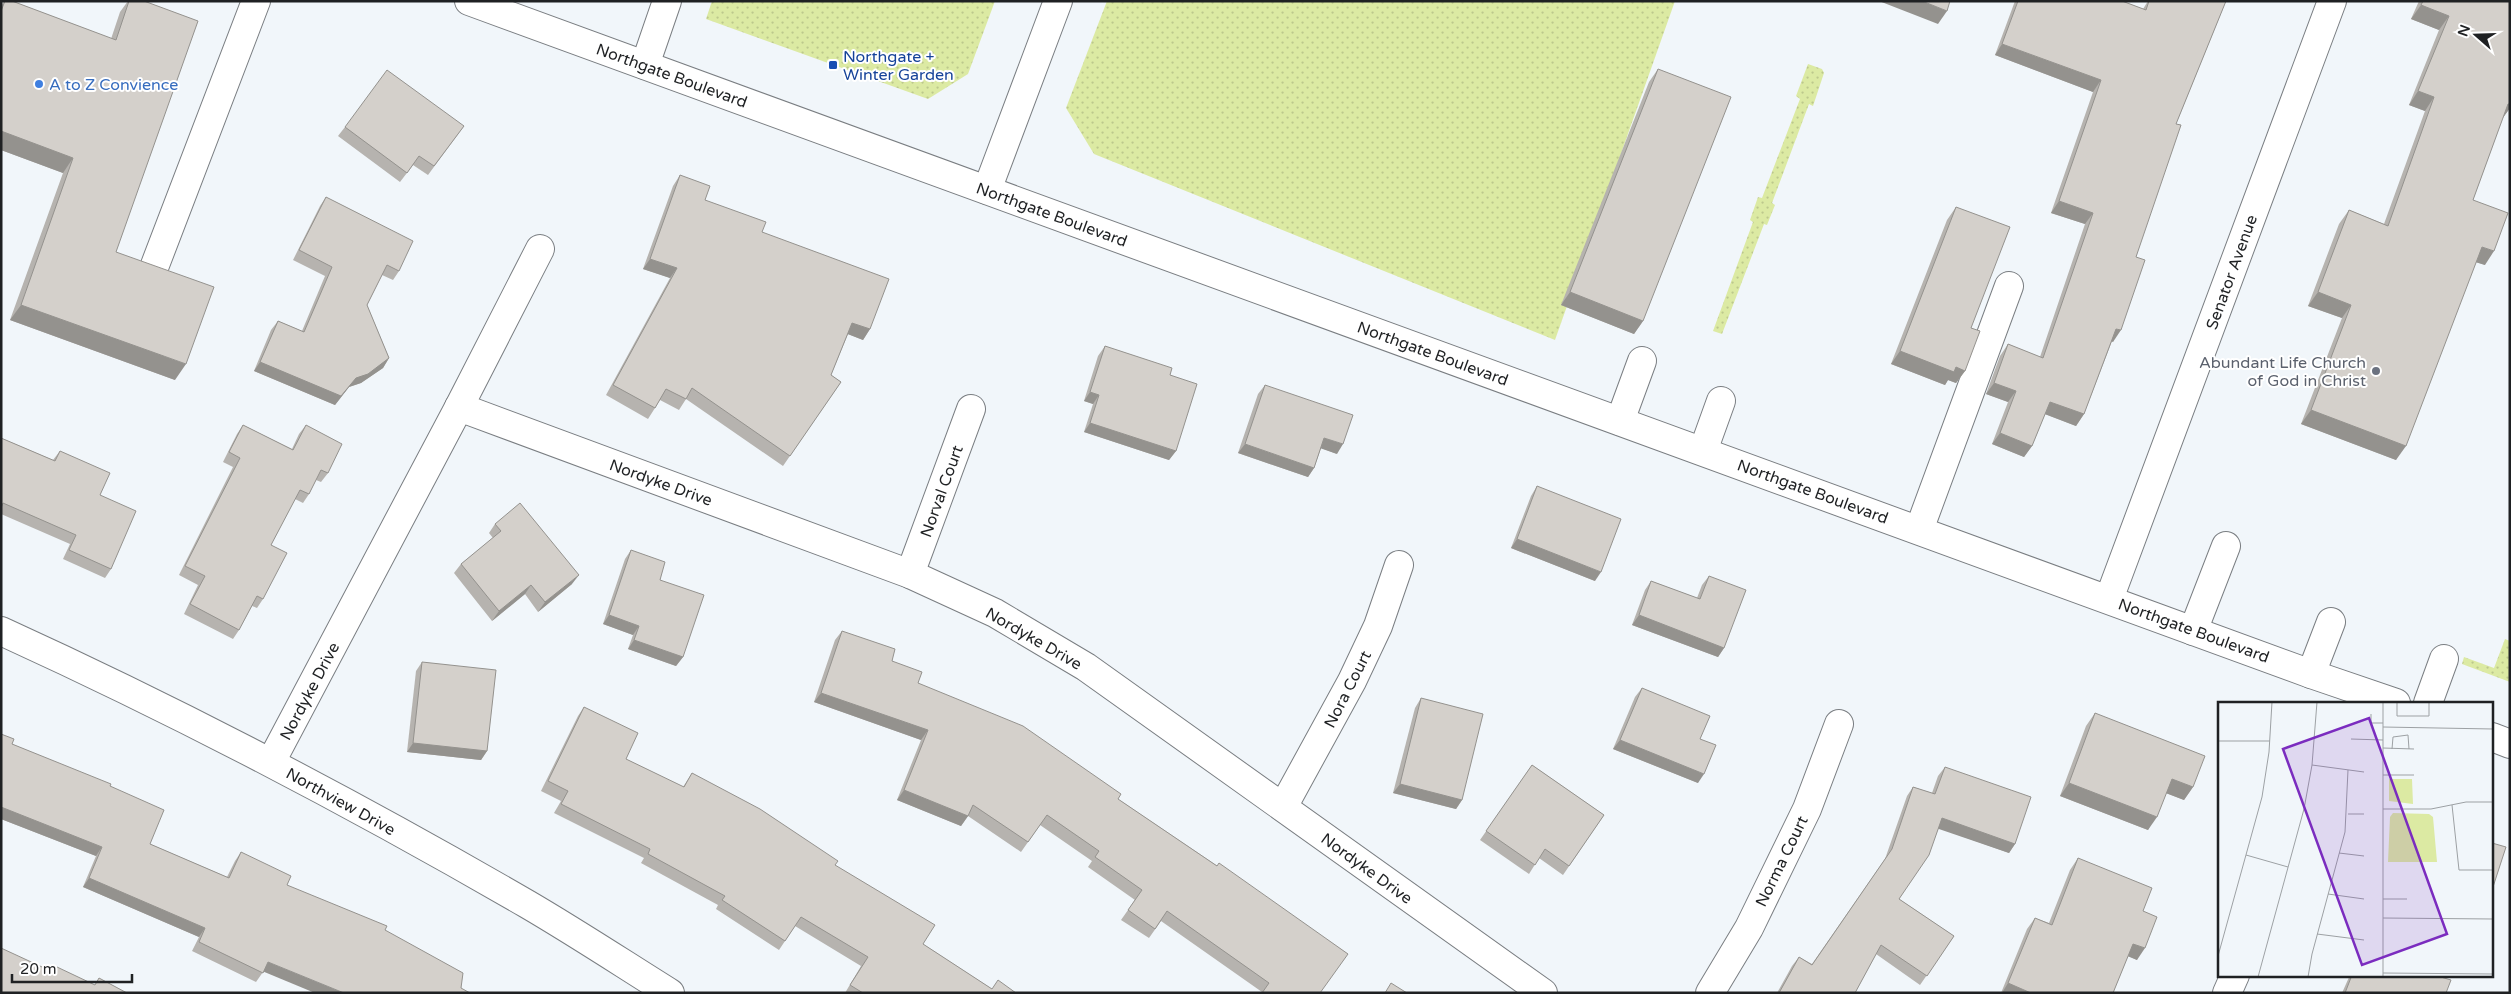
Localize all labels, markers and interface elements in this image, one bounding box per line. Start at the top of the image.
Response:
north arrow [2451,10,2501,60]
text: N [2454,23,2474,39]
street label: Northgate Boulevard [593,39,750,113]
place label: Northgate + Winter Garden [843,47,954,85]
marker: Northgate + Winter Garden [827,59,839,71]
place label: A to Z Convience [49,75,178,95]
marker: A to Z Convience [33,78,45,90]
street label: Northgate Boulevard [973,178,1130,252]
street label: Senator Avenue [2202,212,2262,332]
street label: Northgate Boulevard [1354,317,1511,391]
place label: Abundant Life Church of God in Christ [2199,353,2366,391]
marker: Abundant Life Church of God in Christ [2370,365,2382,377]
street label: Norval Court [916,443,968,540]
street label: Nordyke Drive [606,455,715,511]
street label: Northgate Boulevard [1734,455,1891,529]
street label: Northgate Boulevard [2115,594,2272,668]
street label: Nordyke Drive [982,603,1085,675]
street label: Nordyke Drive [276,639,344,744]
street label: Nora Court [1320,647,1376,732]
inset map [2218,702,2494,976]
street label: Northview Drive [282,764,399,840]
street label: Norma Court [1751,813,1813,910]
street label: Nordyke Drive [1317,829,1416,909]
scale bar [12,952,132,984]
text: 20 m [20,960,57,978]

